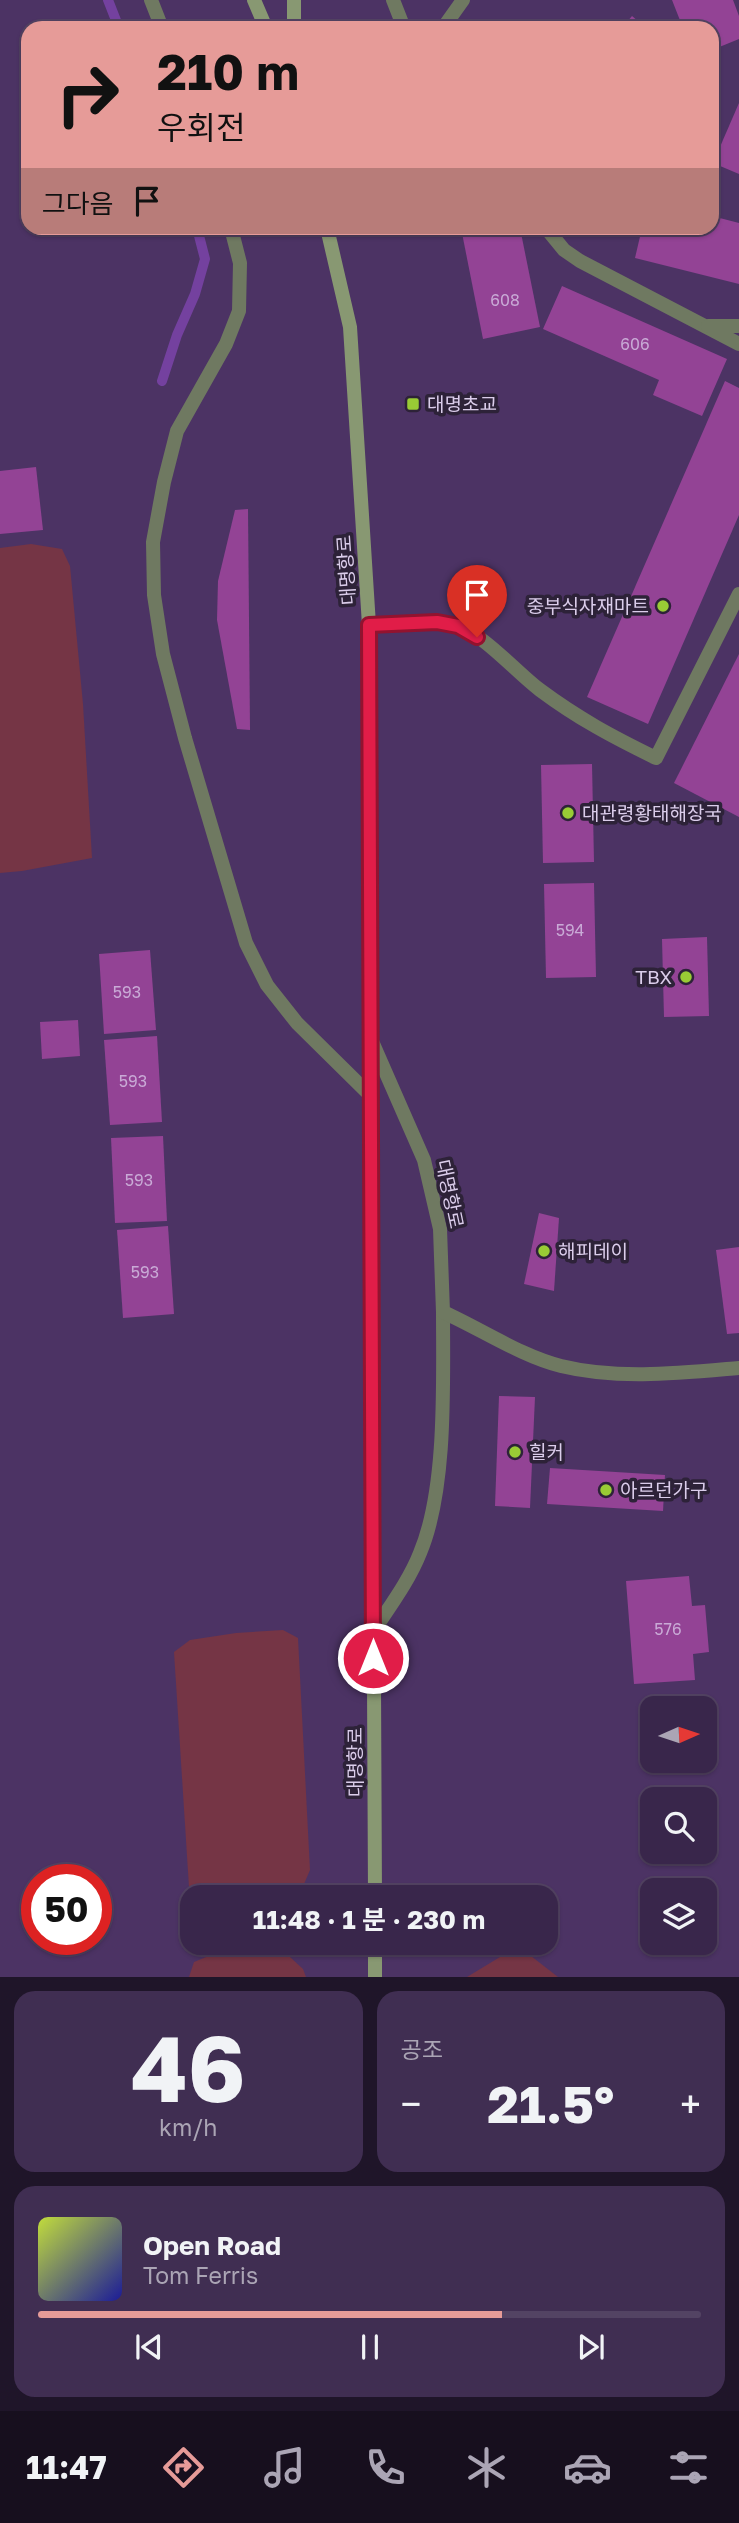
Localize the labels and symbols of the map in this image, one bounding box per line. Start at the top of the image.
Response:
house number: 608 [490,290,520,310]
house number: 606 [620,334,650,354]
place label: 대명초교 [427,392,497,415]
marker: 대명초교 [405,396,421,412]
street label: 대명항로 [332,534,359,606]
pin [447,565,507,637]
place label: 중부식자재마트 [527,594,649,617]
marker: 중부식자재마트 [655,598,671,614]
place label: 대관령황태해장국 [582,801,722,824]
marker: 대관령황태해장국 [560,805,576,821]
house number: 594 [556,920,584,940]
place label: TBX [635,965,672,988]
marker: TBX [678,969,694,985]
house number: 593 [113,982,141,1002]
house number: 593 [119,1071,147,1091]
street label: 대명항로 [432,1157,469,1230]
house number: 593 [125,1170,153,1190]
place label: 해피데이 [558,1239,628,1262]
marker: 해피데이 [536,1243,552,1259]
house number: 593 [131,1262,159,1282]
place label: 힐커 [529,1440,564,1463]
marker: 힐커 [507,1444,523,1460]
place label: 아르던가구 [620,1478,707,1501]
marker: 아르던가구 [598,1482,614,1498]
house number: 576 [654,1619,682,1639]
position arrow [336,1621,410,1695]
north arrow [640,1696,718,1773]
street label: 대명항로 [343,1727,366,1797]
speed limit sign: 50 [21,1864,112,1955]

